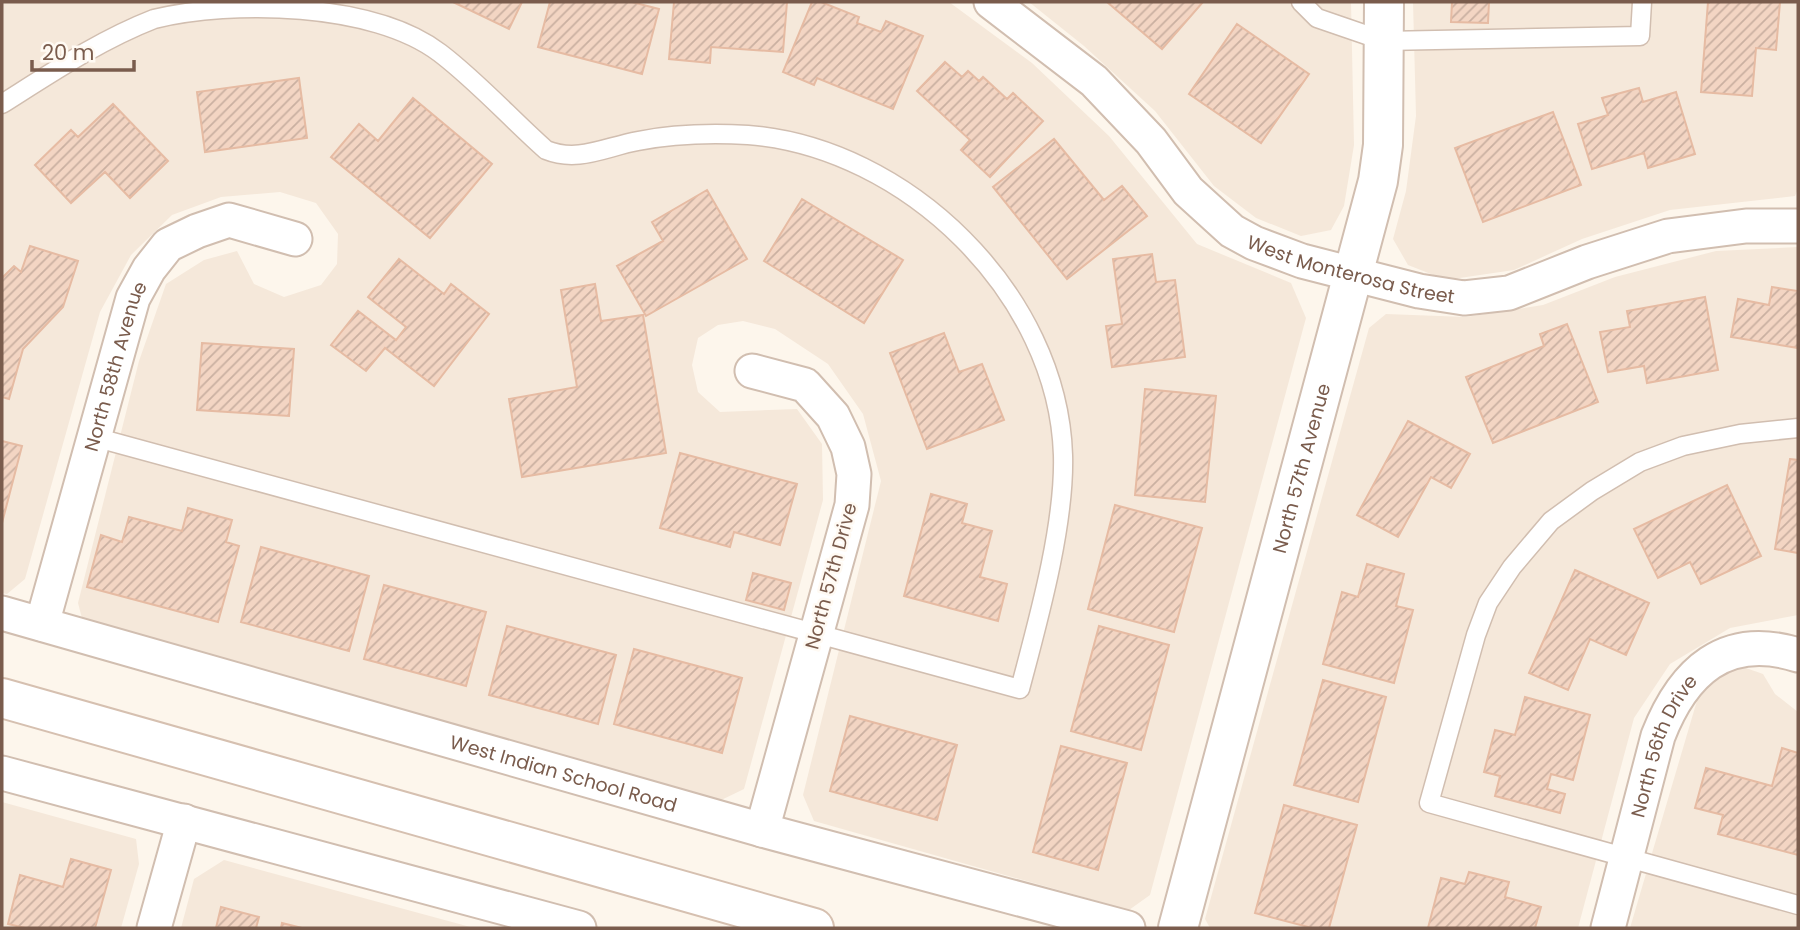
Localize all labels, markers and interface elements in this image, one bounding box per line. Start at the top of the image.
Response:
scale bar [32,28,133,72]
text: 20 m [42,38,95,67]
street label: West Monterosa Street [1243,228,1457,310]
street label: North 58th Avenue [77,276,153,454]
street label: North 57th Avenue [1265,380,1337,556]
street label: North 57th Drive [798,500,864,652]
street label: North 56th Drive [1624,668,1703,820]
street label: West Indian School Road [447,728,680,819]

